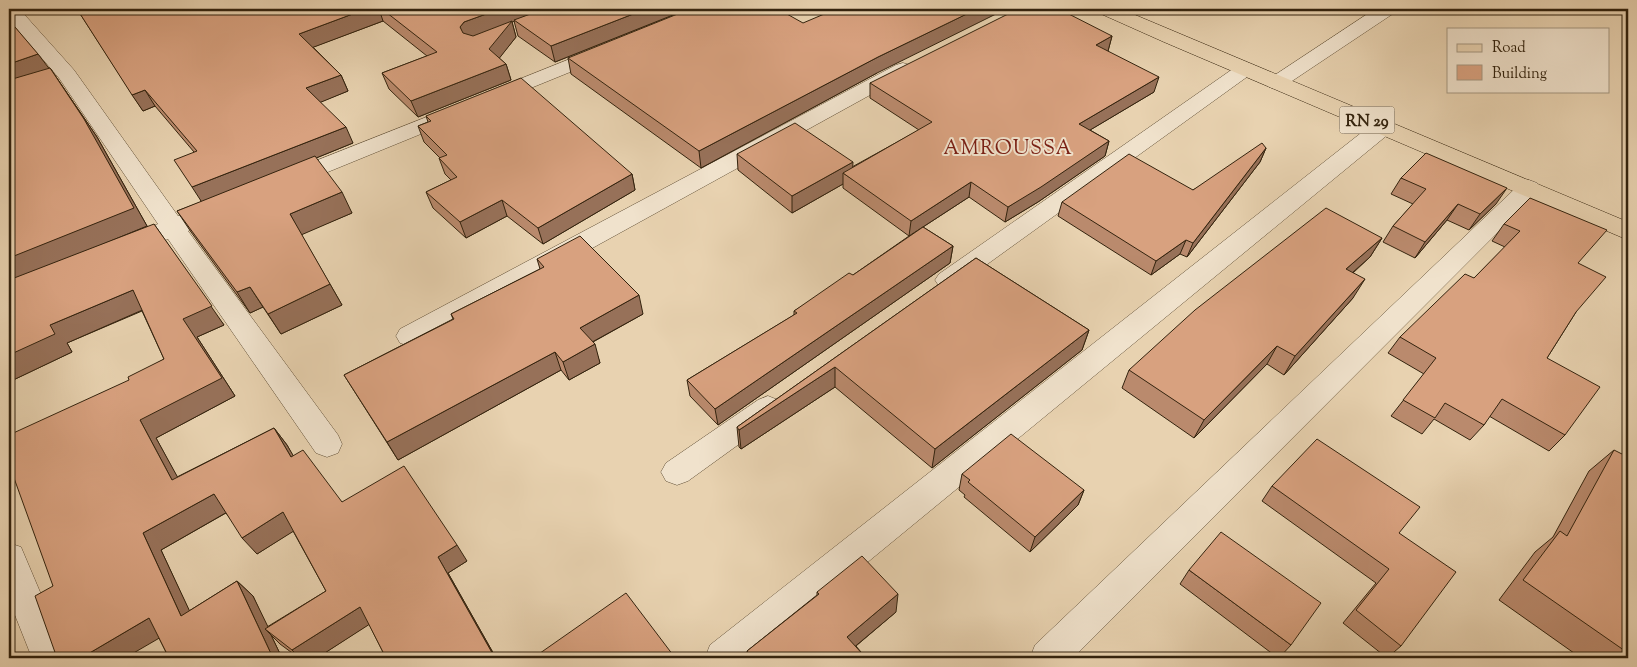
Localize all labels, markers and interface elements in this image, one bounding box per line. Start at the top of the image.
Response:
legend [1447,28,1610,92]
text: Road [1492,38,1526,59]
text: Building [1492,64,1547,85]
road number: RN 29 [1340,106,1394,134]
district label: AMROUSSA [943,135,1073,164]

